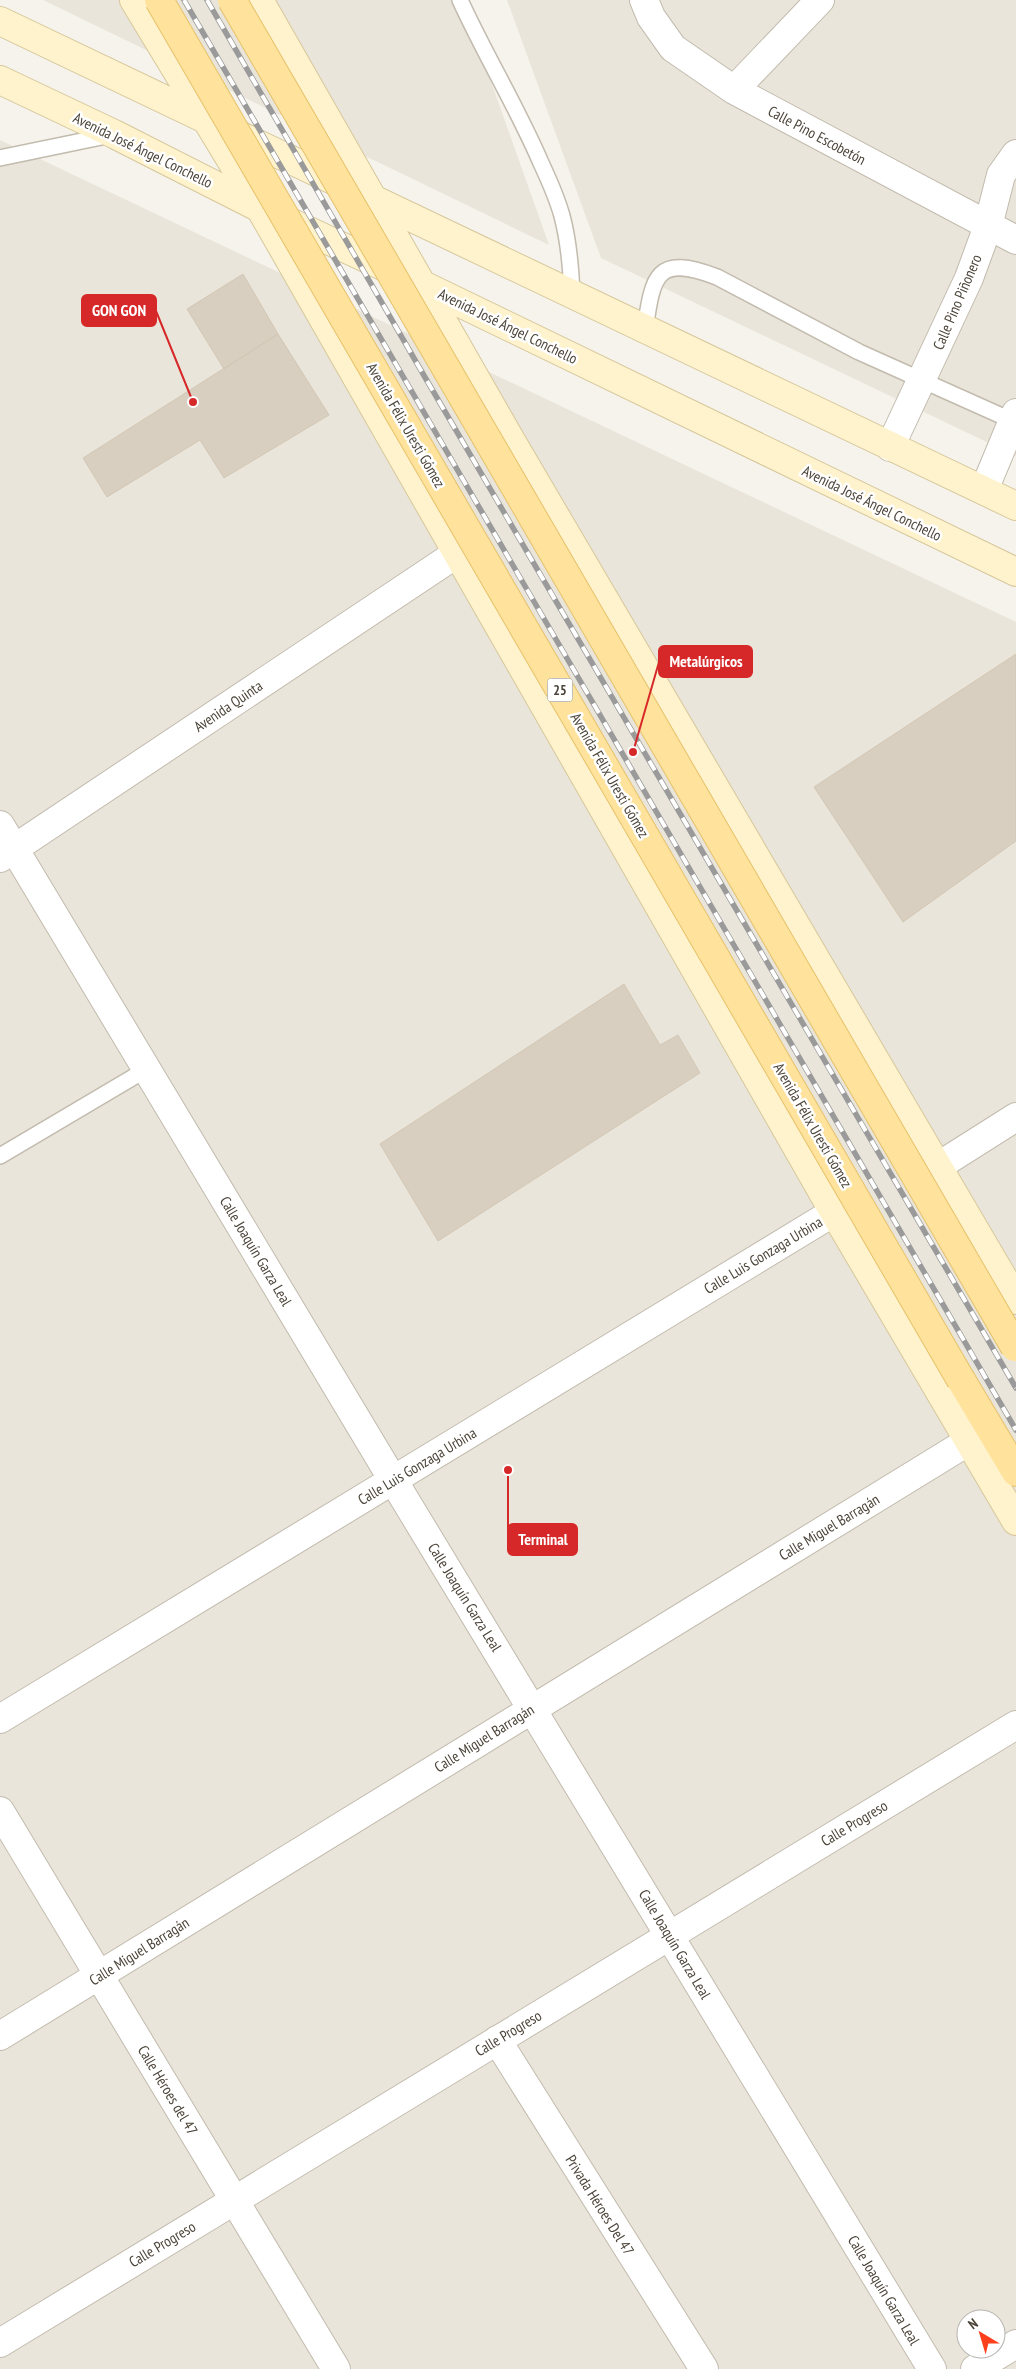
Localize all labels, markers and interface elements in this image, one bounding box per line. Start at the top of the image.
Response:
street label: Calle Pino Escobetón [765,101,869,169]
street label: Avenida José Ángel Conchello [70,108,216,192]
street label: Calle Pino Piñonero [928,251,986,353]
street label: Avenida José Ángel Conchello [435,284,581,368]
callout: GON GON [82,295,156,326]
text: GON GON [92,300,146,320]
street label: Avenida Félix Uresti Gómez [362,359,450,491]
street label: Avenida José Ángel Conchello [799,461,945,545]
callout: Metalúrgicos [659,646,752,677]
text: Metalúrgicos [669,651,743,671]
street label: Avenida Quinta [190,676,266,736]
road number: 25 [548,678,572,702]
street label: Avenida Félix Uresti Gómez [566,709,654,841]
street label: Avenida Félix Uresti Gómez [769,1059,857,1191]
street label: Calle Joaquín Garza Leal [216,1193,296,1310]
street label: Calle Luis Gonzaga Urbina [700,1212,826,1298]
street label: Calle Luis Gonzaga Urbina [354,1423,480,1509]
street label: Calle Miguel Barragán [775,1489,883,1565]
callout: Terminal [508,1524,577,1555]
text: Terminal [518,1529,568,1549]
street label: Calle Joaquín Garza Leal [424,1539,506,1655]
street label: Calle Miguel Barragán [431,1700,537,1776]
street label: Calle Progreso [817,1796,891,1850]
street label: Calle Joaquín Garza Leal [635,1886,715,2003]
street label: Calle Miguel Barragán [86,1913,192,1989]
street label: Calle Progreso [471,2006,545,2060]
street label: Calle Héroes del 47 [134,2042,202,2138]
street label: Privada Héroes Del 47 [562,2151,638,2259]
street label: Calle Progreso [125,2217,199,2271]
street label: Calle Joaquín Garza Leal [844,2232,924,2349]
north arrow [956,2309,1006,2359]
text: N [964,2314,982,2333]

